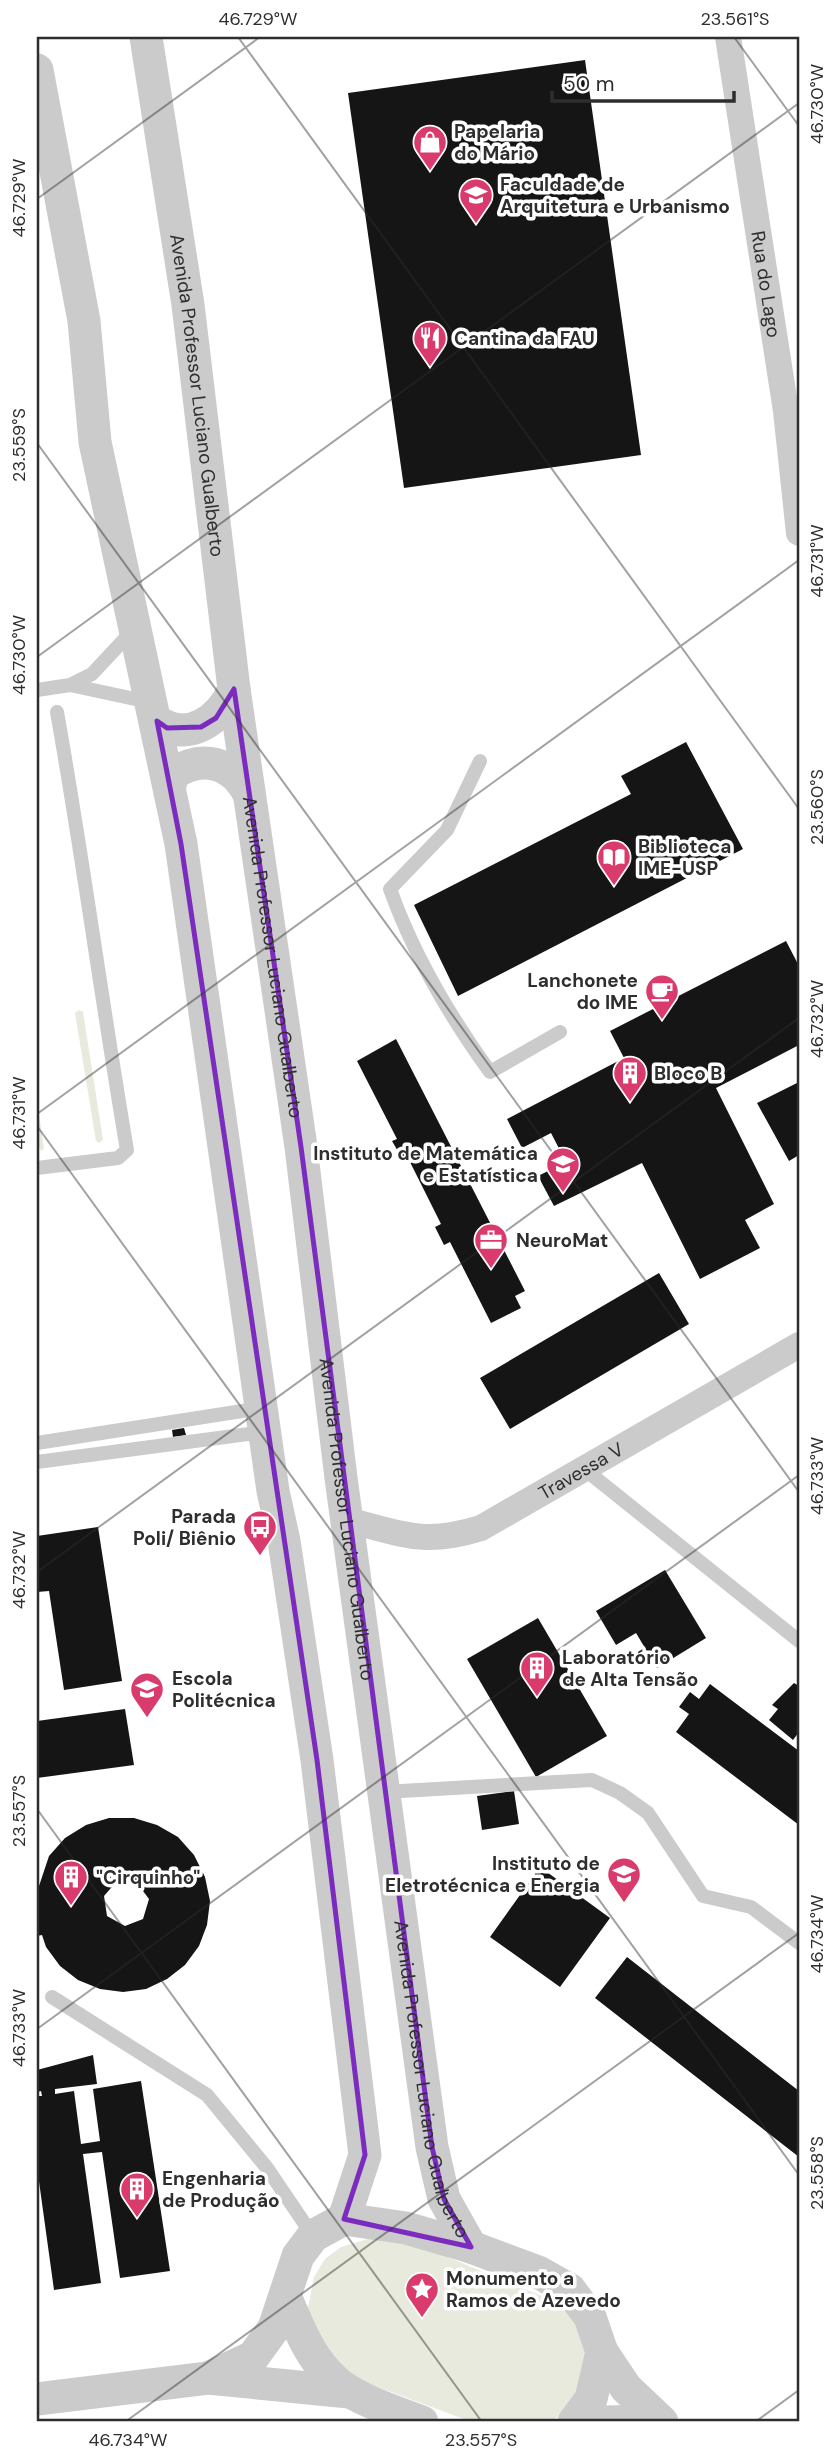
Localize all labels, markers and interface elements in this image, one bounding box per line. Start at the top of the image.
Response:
text: 46.729°W [219,7,297,31]
text: 23.561°S [700,7,770,31]
scale bar [552,60,734,104]
text: 46.730°W [805,64,829,144]
text: 50 m [563,70,614,98]
place label: Papelaria do Mário [454,119,540,166]
shop icon: Papelaria do Mário [411,123,449,172]
text: 46.729°W [7,159,31,237]
place label: Faculdade de Arquitetura e Urbanismo [500,172,730,219]
school or university icon: Faculdade de Arquitetura e Urbanismo [457,176,495,225]
street label: Rua do Lago [745,229,786,339]
street label: Avenida Professor Luciano Gualberto [164,232,230,558]
restaurant icon: Cantina da FAU [411,319,449,368]
place label: Cantina da FAU [454,326,595,351]
text: 23.559°S [7,408,31,482]
text: 46.731°W [805,524,829,598]
text: 46.730°W [7,615,31,695]
text: 23.560°S [805,769,829,845]
street label: Avenida Professor Luciano Gualberto [237,795,309,1120]
place label: Biblioteca IME-USP [638,834,731,881]
library icon: Biblioteca IME-USP [595,838,633,887]
place label: Lanchonete do IME [527,968,638,1015]
cafe icon: Lanchonete do IME [643,972,681,1021]
text: 46.732°W [805,980,829,1058]
building icon: Bloco B [611,1054,649,1103]
place label: Bloco B [654,1061,723,1086]
text: 46.731°W [7,1076,31,1150]
place label: Instituto de Matemática e Estatística [313,1141,538,1188]
school or university icon: Instituto de Matemática e Estatística [544,1145,582,1194]
office icon: NeuroMat [472,1221,510,1270]
place label: NeuroMat [516,1228,608,1253]
street label: Avenida Professor Luciano Gualberto [314,1357,380,1682]
street label: Travessa V [534,1437,628,1505]
text: 46.733°W [805,1437,829,1515]
place label: Parada Poli/ Biênio [133,1504,236,1551]
bus stop icon: Parada Poli/ Biênio [241,1508,279,1557]
text: 46.732°W [7,1531,31,1609]
place label: Laboratório de Alta Tensão [562,1645,698,1692]
building icon: Laboratório de Alta Tensão [518,1649,556,1698]
place label: Escola Politécnica [172,1666,276,1713]
school or university icon: Escola Politécnica [128,1670,166,1719]
text: 23.557°S [7,1775,31,1847]
place label: Instituto de Eletrotécnica e Energia [385,1851,600,1898]
school or university icon: Instituto de Eletrotécnica e Energia [605,1855,643,1904]
building icon: "Cirquinho" [52,1858,90,1907]
place label: "Cirquinho" [96,1865,200,1890]
text: 46.734°W [805,1895,829,1973]
street label: Avenida Professor Luciano Gualberto [388,1918,475,2243]
text: 46.733°W [7,1989,31,2067]
text: 23.558°S [805,2136,829,2210]
place label: Engenharia de Produção [162,2166,280,2213]
building icon: Engenharia de Produção [118,2170,156,2219]
place label: Monumento a Ramos de Azevedo [446,2266,621,2313]
place icon: Monumento a Ramos de Azevedo [403,2270,441,2319]
text: 46.734°W [89,2428,167,2452]
text: 23.557°S [445,2428,517,2452]

